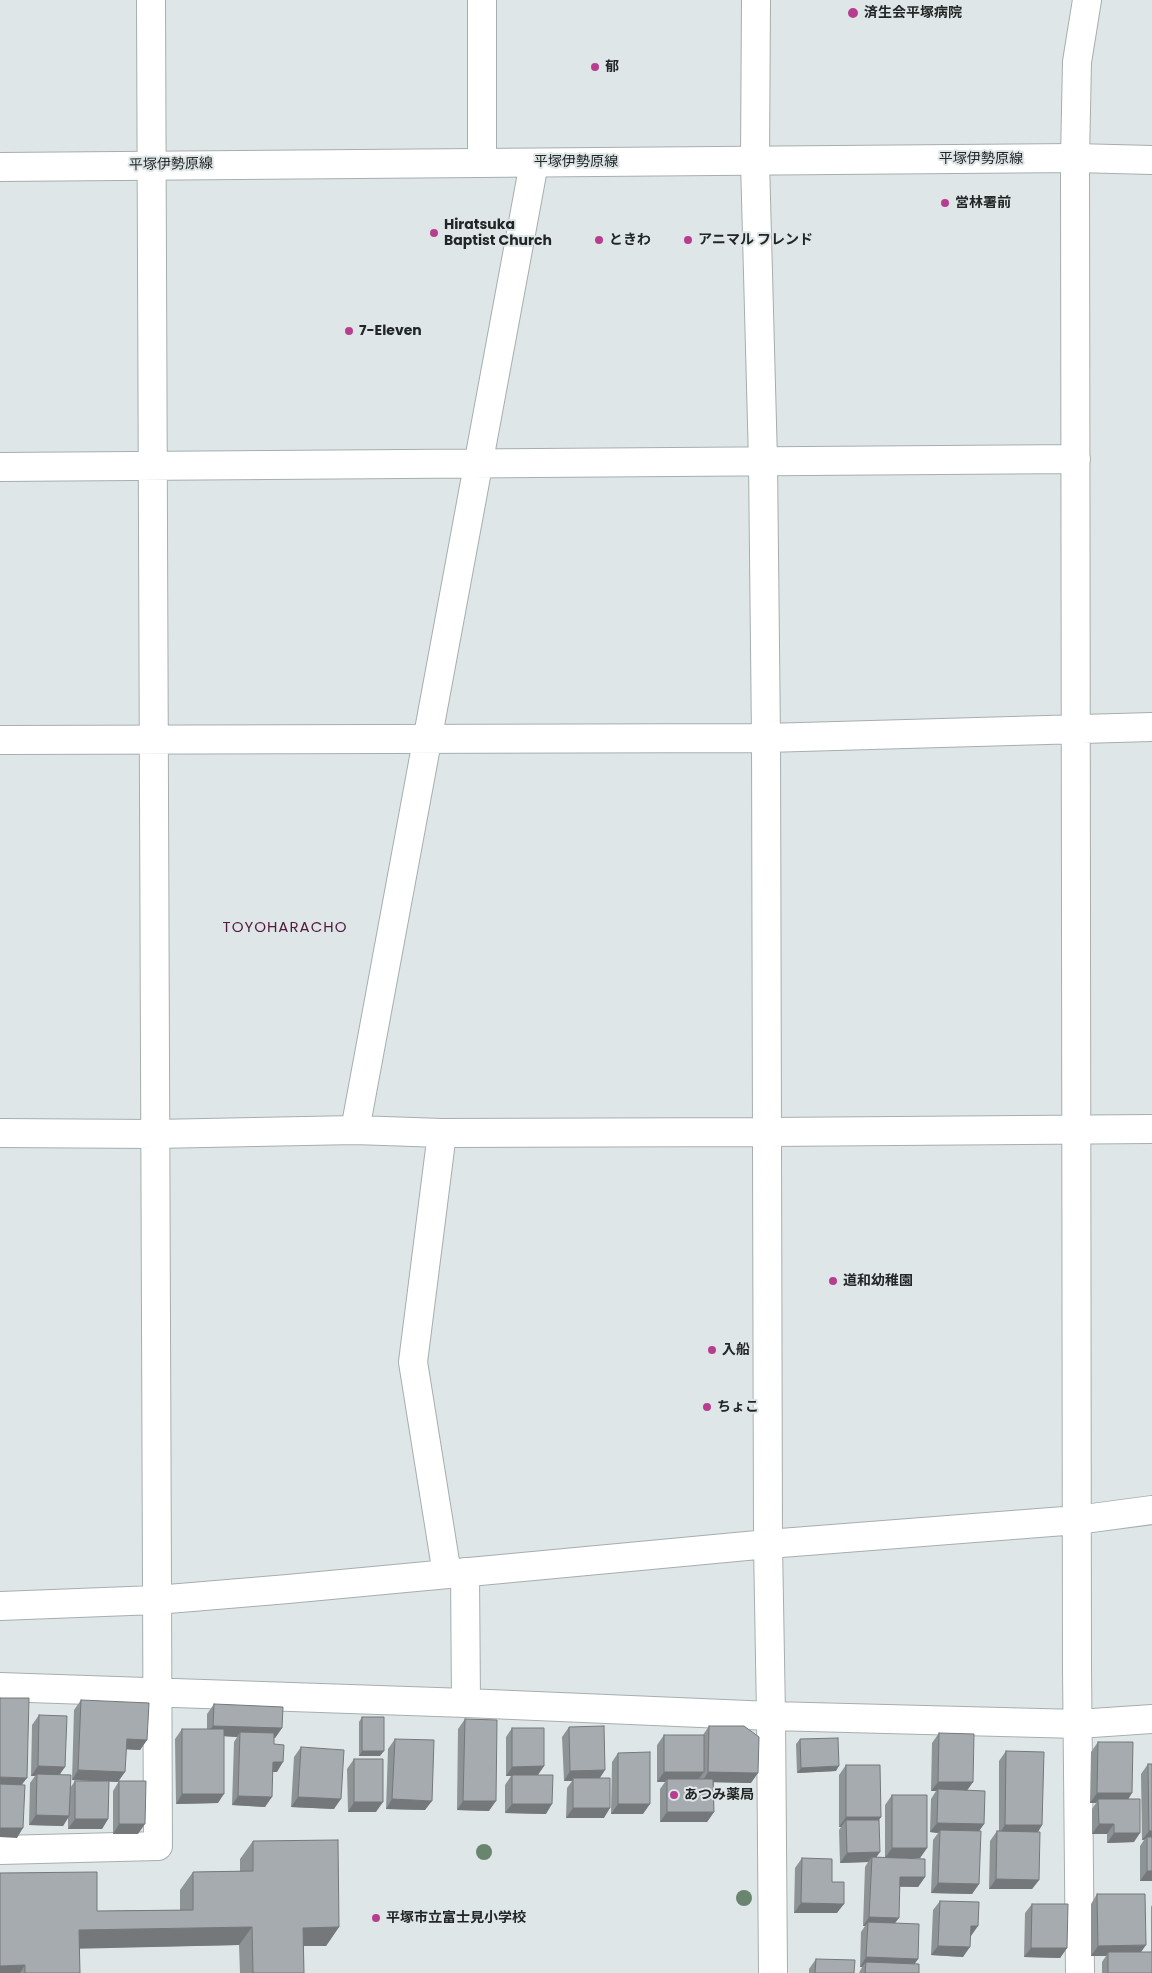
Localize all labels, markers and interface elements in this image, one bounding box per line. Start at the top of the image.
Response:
place label: 済生会平塚病院 [864,5,962,21]
marker: 済生会平塚病院 [846,6,860,20]
place label: 郁 [605,59,619,75]
marker: 郁 [589,61,601,73]
street label: 平塚伊勢原線 [939,151,1023,167]
street label: 平塚伊勢原線 [534,154,618,170]
street label: 平塚伊勢原線 [129,156,213,174]
place label: 営林署前 [955,195,1011,211]
marker: 営林署前 [939,197,951,209]
place label: Hiratsuka Baptist Church [444,217,552,250]
marker: Hiratsuka Baptist Church [428,227,440,239]
place label: ときわ [609,232,651,248]
place label: アニマル フレンド [698,232,813,248]
marker: ときわ [593,234,605,246]
marker: アニマル フレンド [682,234,694,246]
place label: 7-Eleven [359,323,422,339]
marker: 7-Eleven [343,325,355,337]
district label: TOYOHARACHO [221,919,349,937]
place label: 道和幼稚園 [843,1273,913,1289]
marker: 道和幼稚園 [827,1275,839,1287]
place label: 入船 [722,1342,750,1358]
marker: 入船 [706,1344,718,1356]
place label: ちょこ [717,1399,759,1415]
marker: ちょこ [701,1401,713,1413]
place label: あつみ薬局 [684,1787,754,1803]
marker: あつみ薬局 [668,1789,680,1801]
place label: 平塚市立富士見小学校 [386,1910,526,1926]
marker: 平塚市立富士見小学校 [370,1912,382,1924]

